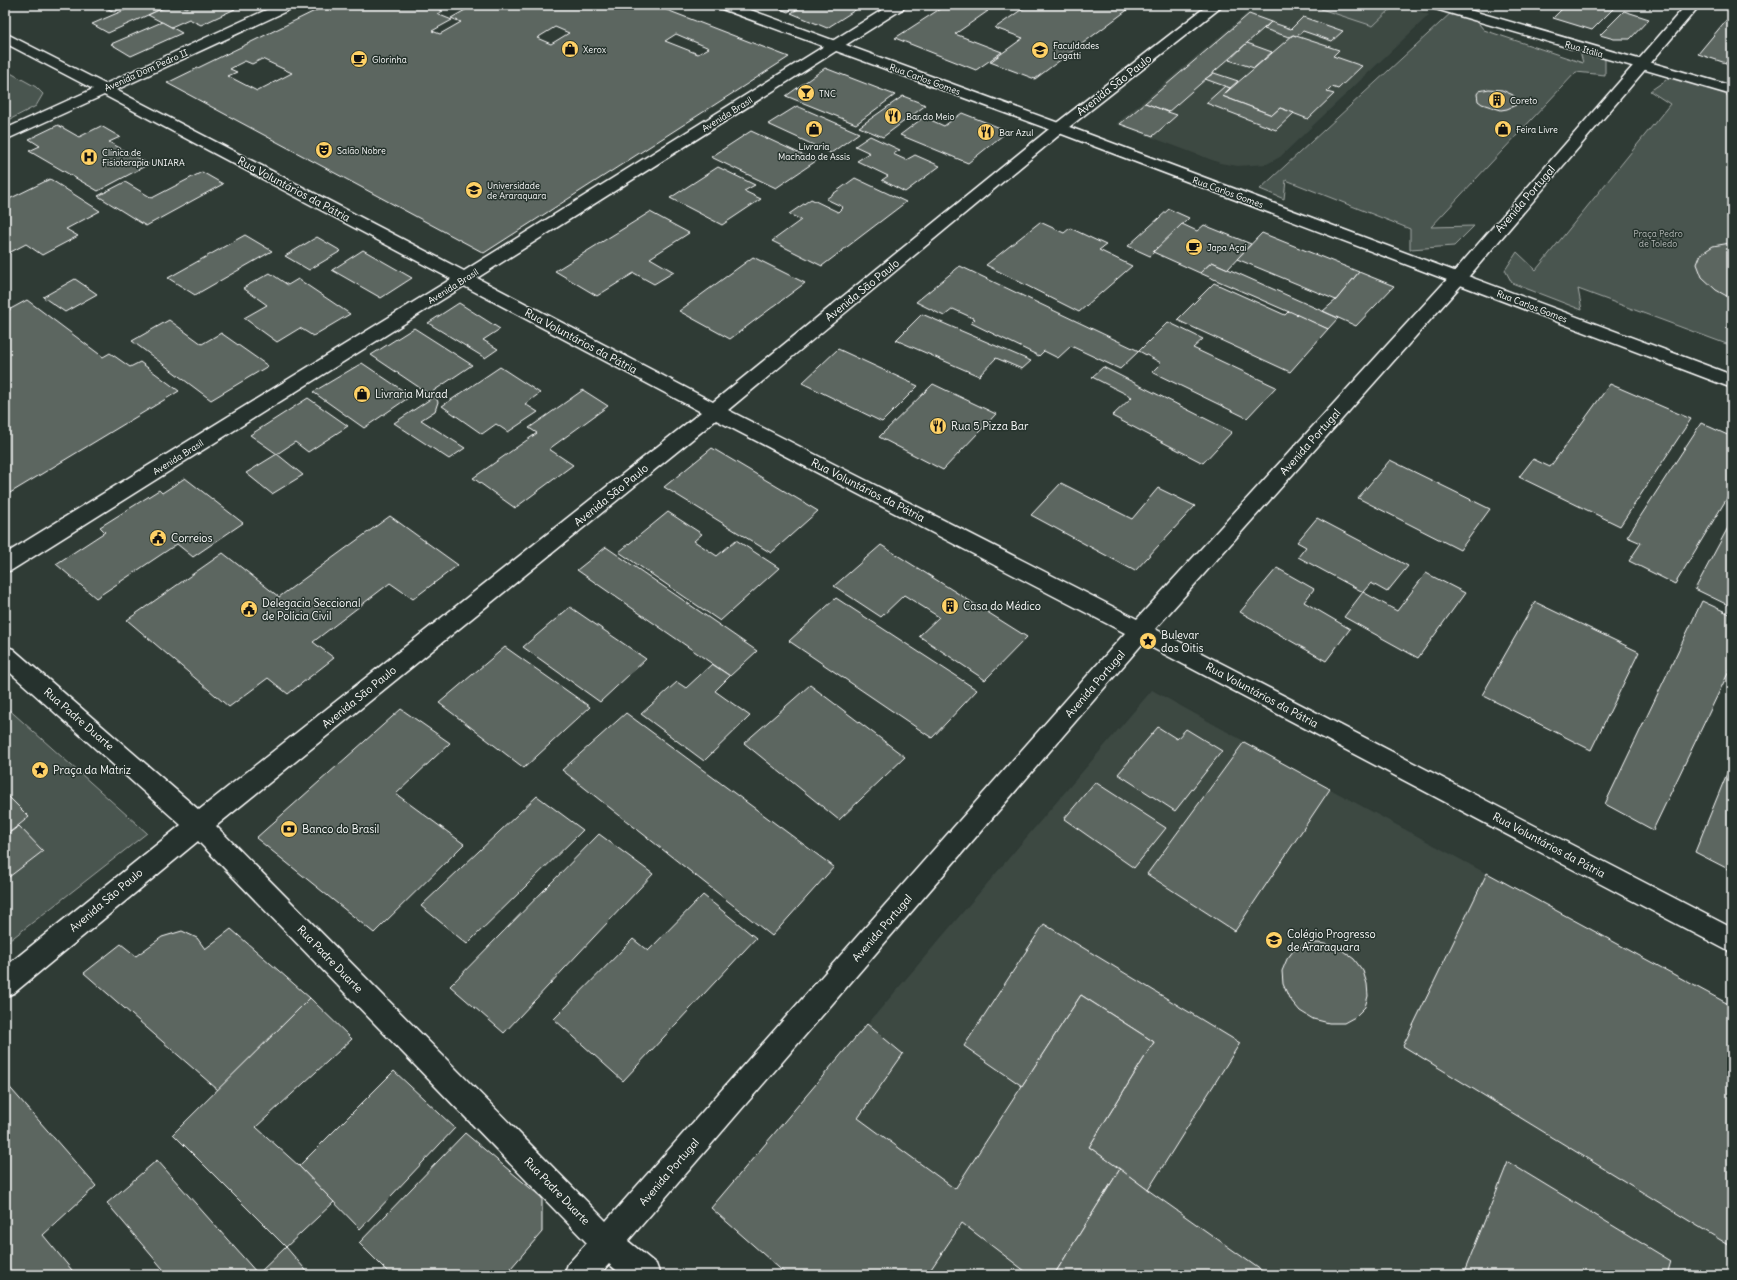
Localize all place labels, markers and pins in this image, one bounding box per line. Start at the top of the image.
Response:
shop icon: Xerox [560,39,580,59]
school or university icon: Faculdades Logatti [1030,40,1050,60]
place label: Faculdades Logatti [1053,40,1099,61]
place label: Xerox [583,44,607,55]
cafe icon: Glorinha [349,49,369,69]
place label: Glorinha [372,54,407,65]
bar icon: TNC [796,83,816,103]
place label: TNC [819,88,836,99]
building icon: Coreto [1487,90,1507,110]
place label: Coreto [1510,95,1537,106]
restaurant icon: Bar do Meio [883,106,903,126]
place label: Bar do Meio [906,111,955,122]
shop icon: Livraria Machado de Assis [804,119,824,139]
shop icon: Feira Livre [1493,119,1513,139]
restaurant icon: Bar Azul [976,122,996,142]
place label: Feira Livre [1516,124,1558,135]
place label: Bar Azul [999,127,1033,138]
theatre icon: Salão Nobre [314,140,334,160]
place label: Livraria Machado de Assis [778,141,850,162]
place label: Salão Nobre [337,145,386,156]
hospital icon: Clínica de Fisioterapia UNIARA [79,147,99,167]
place label: Clínica de Fisioterapia UNIARA [102,147,185,168]
school or university icon: Universidade de Araraquara [464,180,484,200]
place label: Universidade de Araraquara [487,180,546,201]
cafe icon: Japa Açaí [1184,237,1204,257]
place label: Japa Açaí [1207,242,1247,253]
shop icon: Livraria Murad [352,384,372,404]
place label: Livraria Murad [375,387,448,401]
restaurant icon: Rua 5 Pizza Bar [928,416,948,436]
place label: Rua 5 Pizza Bar [951,419,1029,433]
public building icon: Correios [148,528,168,548]
place label: Correios [171,531,213,545]
place label: Delegacia Seccional de Polícia Civil [262,596,360,623]
building icon: Casa do Médico [940,596,960,616]
public building icon: Delegacia Seccional de Polícia Civil [239,599,259,619]
place label: Casa do Médico [963,599,1041,613]
place label: Bulevar dos Oitis [1161,628,1203,655]
place icon: Bulevar dos Oitis [1138,631,1158,651]
place icon: Praça da Matriz [30,760,50,780]
place label: Praça da Matriz [53,763,131,777]
bank icon: Banco do Brasil [279,819,299,839]
place label: Banco do Brasil [302,822,379,836]
place label: Colégio Progresso de Araraquara [1287,927,1376,954]
school or university icon: Colégio Progresso de Araraquara [1264,930,1284,950]

